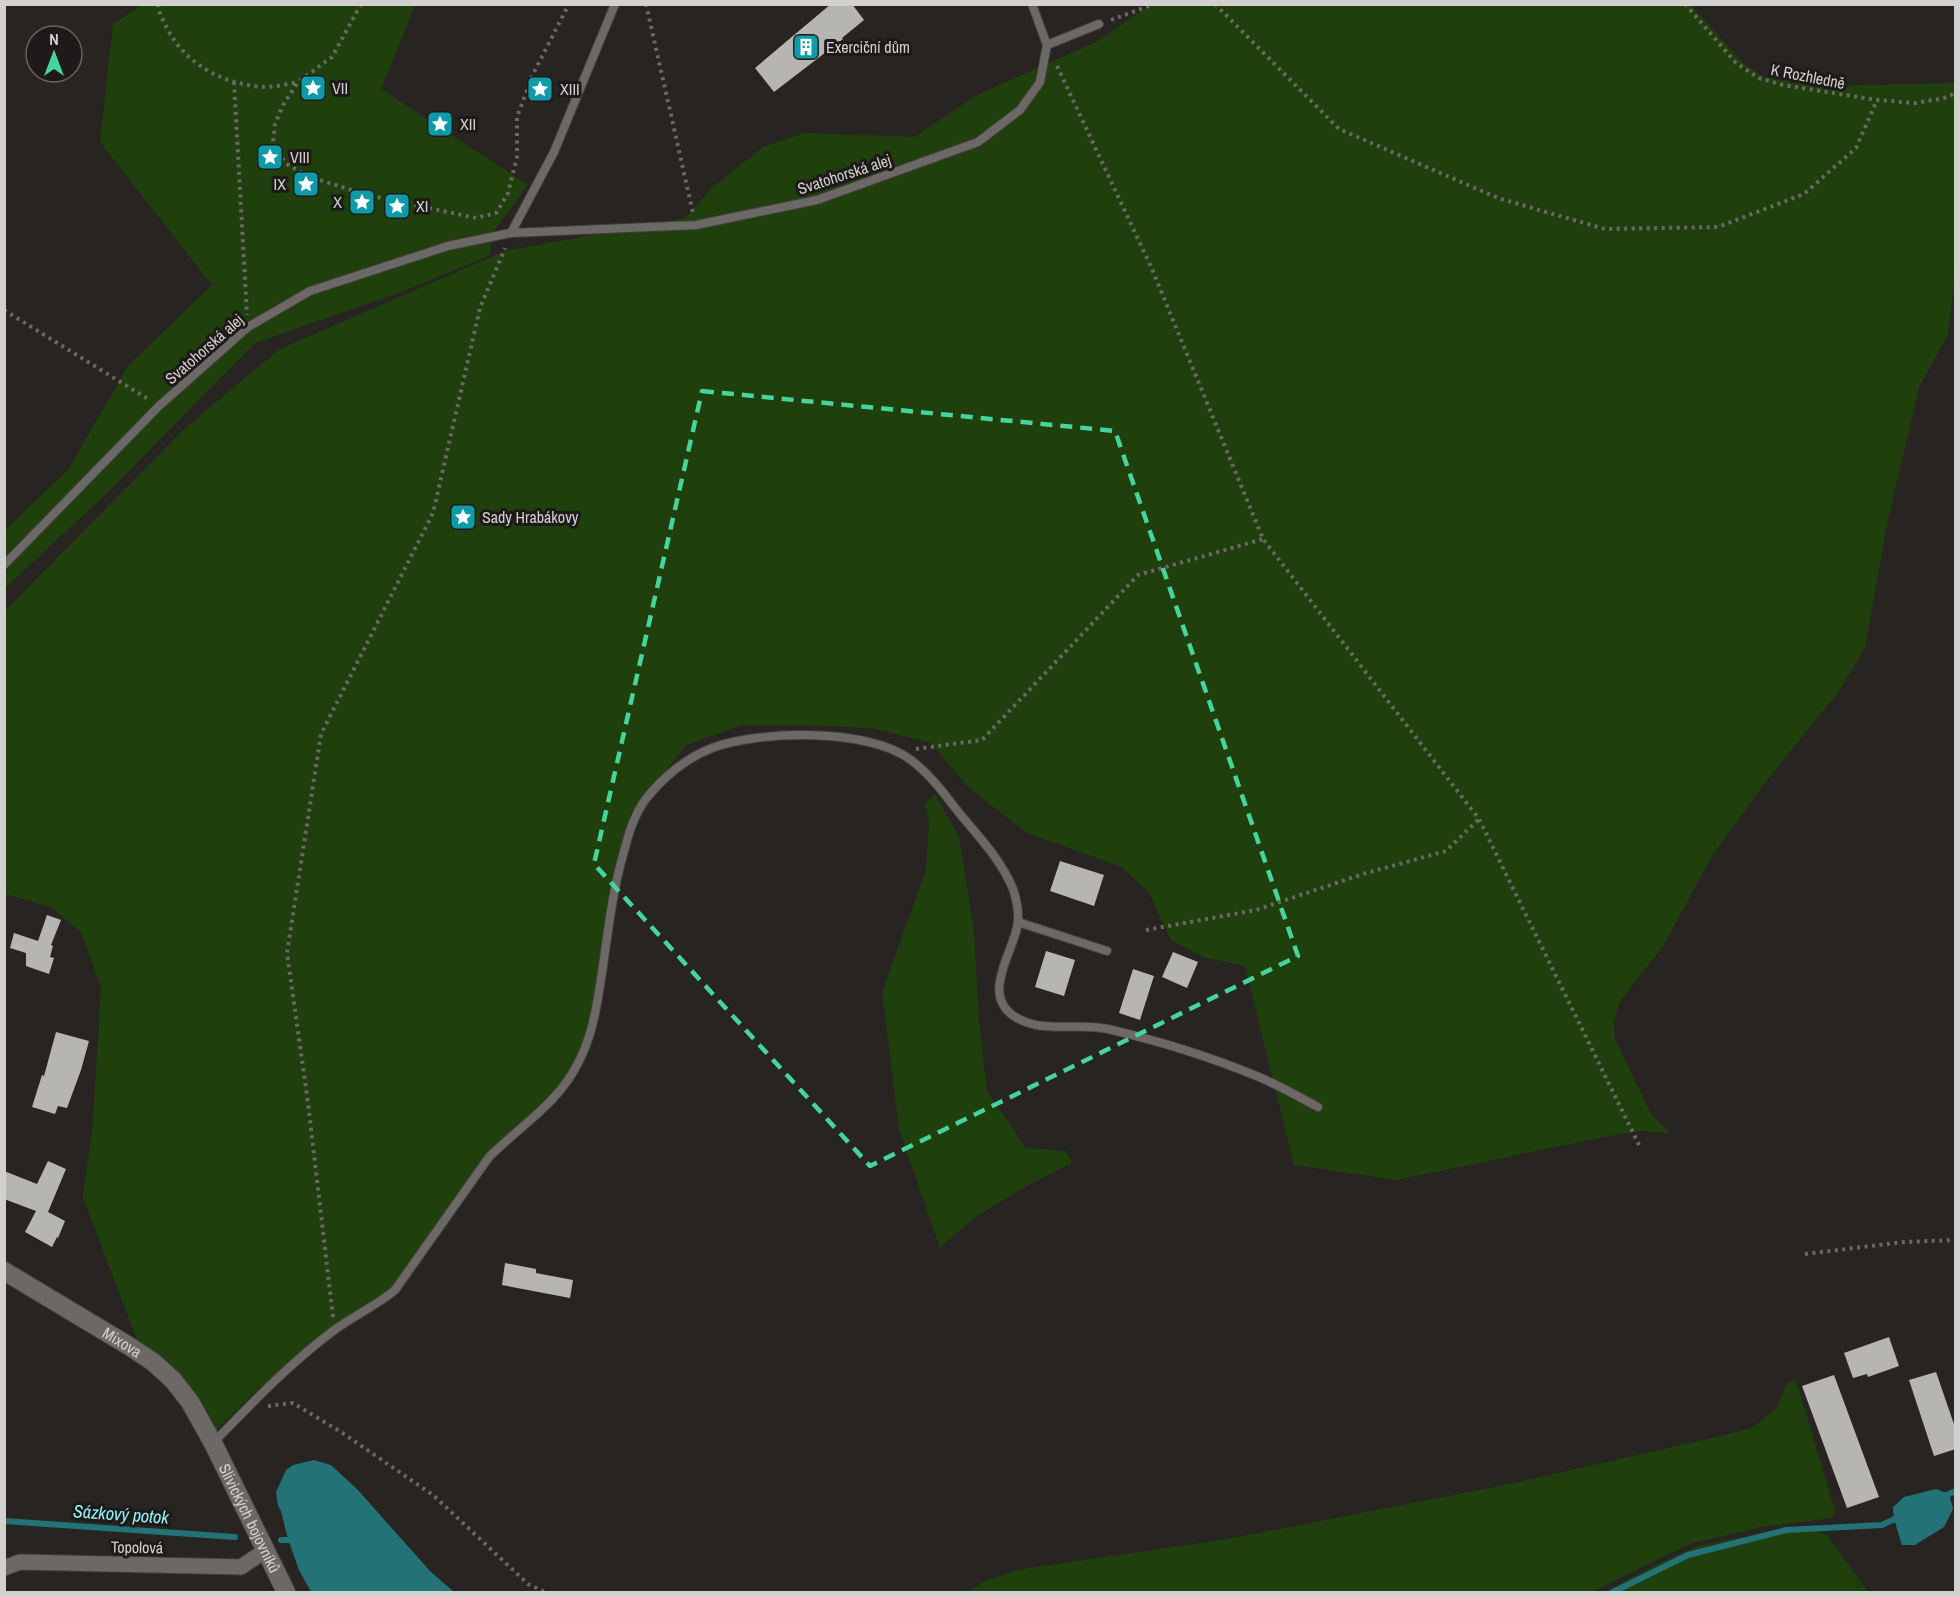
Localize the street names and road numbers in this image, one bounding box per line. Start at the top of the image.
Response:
street label: K Rozhledně [1769,58,1847,94]
street label: Svatohorská alej [794,149,894,199]
street label: Svatohorská alej [160,309,248,389]
street label: Mixova [99,1322,147,1363]
street label: Slivických bojovníků [214,1460,286,1576]
street label: Topolová [111,1536,164,1558]

